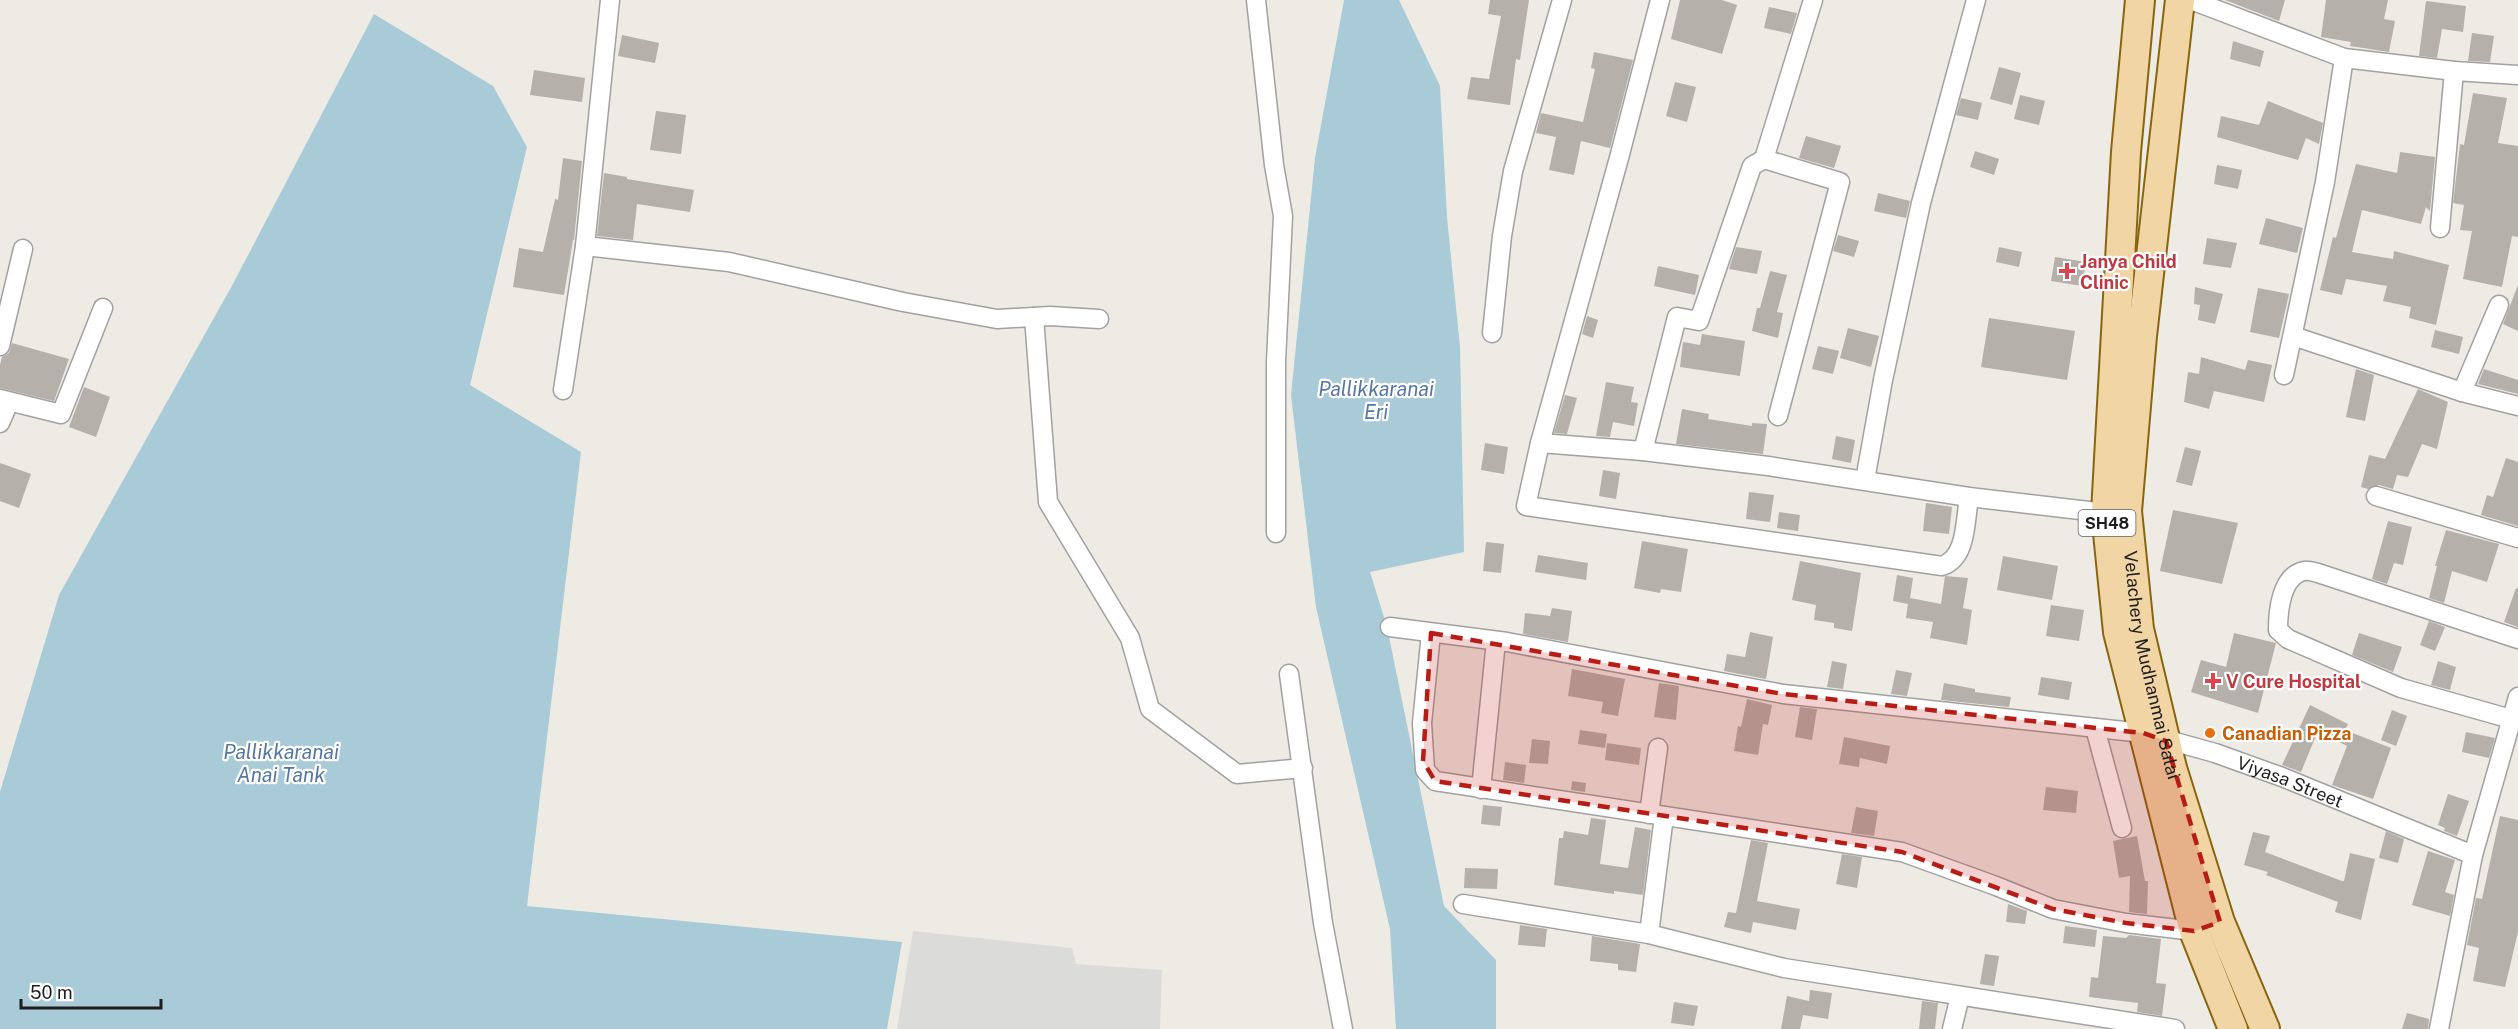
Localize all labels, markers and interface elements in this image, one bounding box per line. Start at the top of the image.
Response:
place label: Janya Child Clinic [2080,251,2177,293]
marker: Janya Child Clinic [2058,262,2076,280]
water label: Pallikkaranai Eri [1318,377,1434,424]
road number: SH48 [2078,510,2136,536]
street label: Velachery Mudhanmai Salai [2121,550,2185,782]
place label: V Cure Hospital [2226,671,2361,692]
marker: V Cure Hospital [2204,672,2222,690]
place label: Canadian Pizza [2222,723,2352,744]
marker: Canadian Pizza [2203,726,2217,740]
water label: Pallikkaranai Anai Tank [223,740,339,787]
street label: Viyasa Street [2234,751,2346,811]
scale bar [21,972,160,1010]
text: 50 m [30,982,73,1003]

